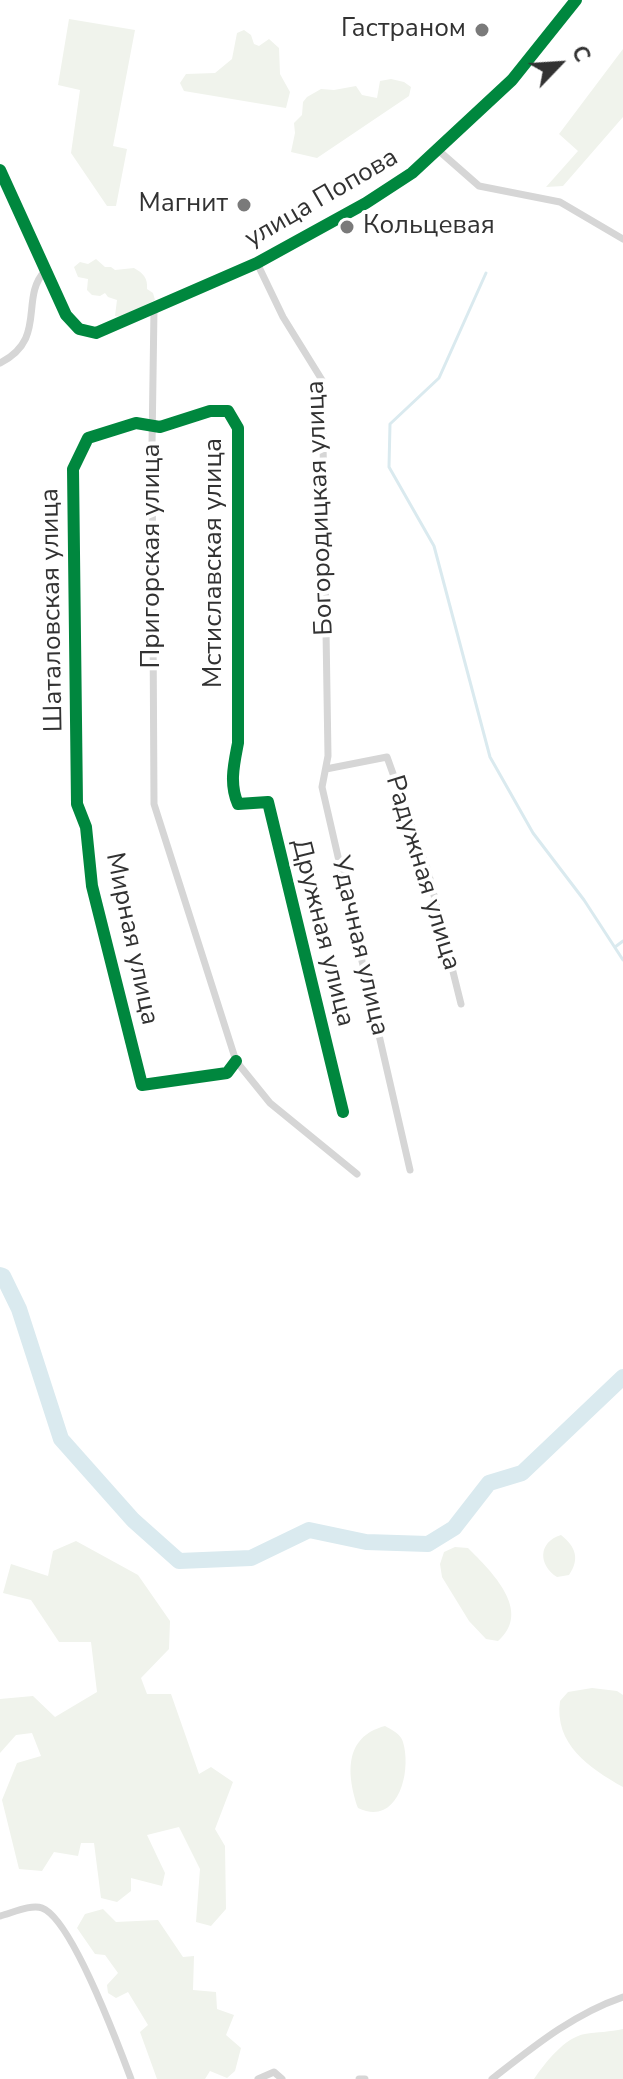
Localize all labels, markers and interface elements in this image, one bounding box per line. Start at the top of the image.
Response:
place label: Гастраном [341,14,466,46]
marker: Гастраном [473,21,491,39]
north arrow [519,24,599,104]
text: С [564,41,598,67]
street label: улица Попова [240,143,404,255]
place label: Магнит [138,189,228,221]
marker: Магнит [235,196,253,214]
place label: Кольцевая [363,211,495,243]
marker: Кольцевая [338,218,356,236]
street label: Богородицкая улица [301,380,341,636]
street label: Мстиславская улица [199,438,231,688]
street label: Пригорская улица [137,444,169,668]
street label: Шаталовская улица [35,488,71,732]
street label: Радужная улица [378,772,466,974]
street label: Дружная улица [284,836,360,1030]
street label: Мирная улица [98,850,164,1028]
street label: Удачная улица [323,853,395,1039]

